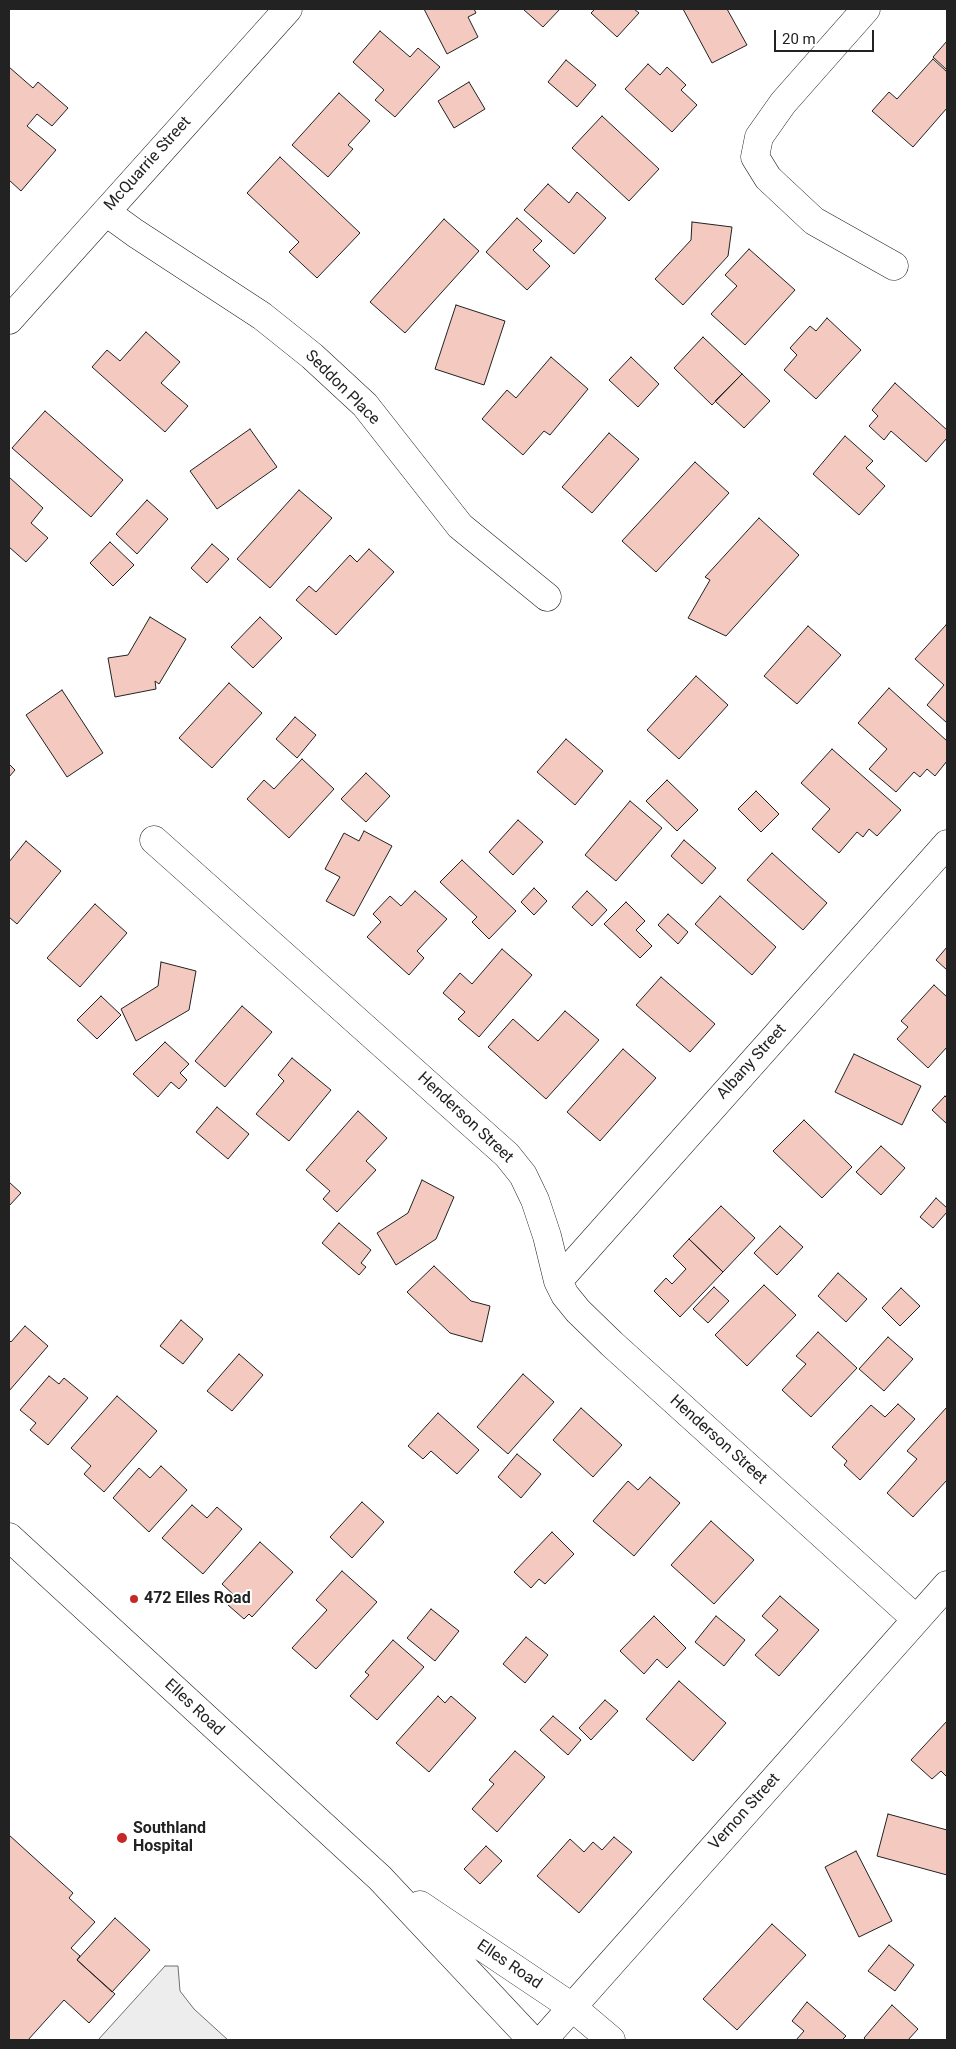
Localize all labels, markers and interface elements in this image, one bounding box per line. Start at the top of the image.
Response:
scale bar [776,20,876,52]
text: 20 m [782,30,816,48]
street label: McQuarrie Street [101,113,195,215]
street label: Seddon Place [301,347,383,429]
street label: Albany Street [713,1020,791,1104]
street label: Henderson Street [413,1069,517,1167]
street label: Henderson Street [665,1391,771,1489]
place label: 472 Elles Road [144,1589,251,1609]
marker: 472 Elles Road [128,1593,140,1605]
street label: Elles Road [160,1676,228,1740]
street label: Vernon Street [706,1770,784,1854]
place label: Southland Hospital [133,1819,206,1857]
marker: Southland Hospital [115,1831,129,1845]
street label: Elles Road [473,1936,545,1994]

